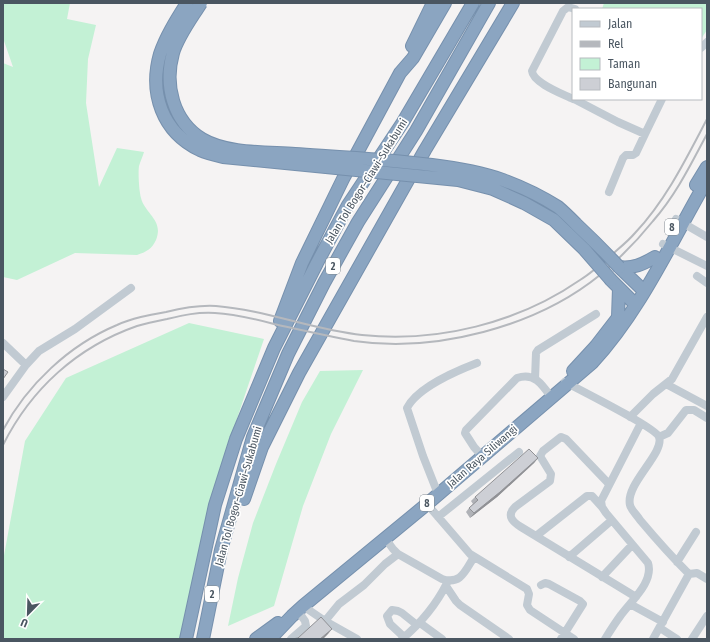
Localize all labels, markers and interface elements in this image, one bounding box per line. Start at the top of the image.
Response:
legend [572,8,702,100]
text: Jalan [608,17,632,31]
text: Rel [608,37,623,51]
text: Taman [608,57,640,71]
text: Bangunan [608,77,657,91]
street label: Jalan Tol Bogor–Ciawi–Sukabumi [323,116,410,246]
road number: 8 [665,219,679,235]
road number: 2 [326,258,340,274]
street label: Jalan Raya Siliwangi [445,422,520,490]
street label: Jalan Tol Bogor–Ciawi–Sukabumi [212,425,265,568]
road number: 8 [420,495,434,511]
road number: 2 [205,586,219,602]
north arrow [8,594,48,634]
text: U [19,615,30,630]

